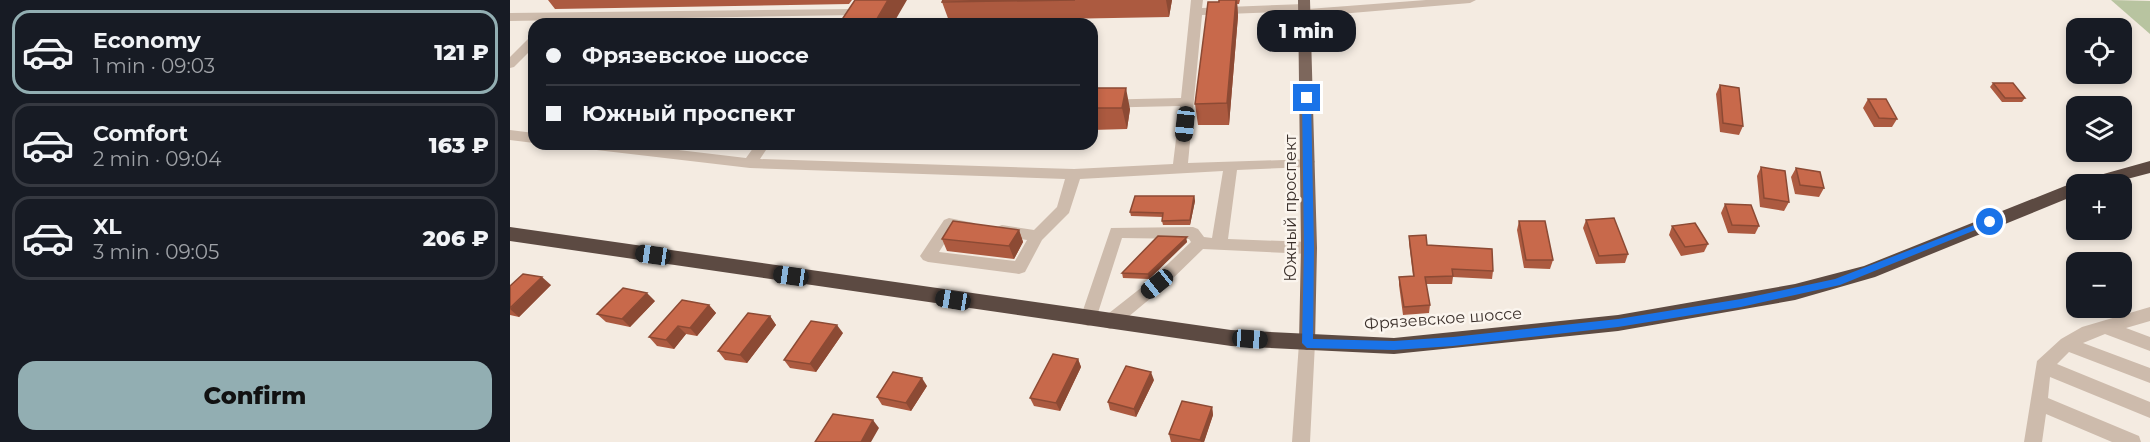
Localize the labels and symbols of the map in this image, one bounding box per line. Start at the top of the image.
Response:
callout: 1 min [1258,11,1356,53]
route end [1293,84,1320,111]
car [1174,105,1196,143]
street label: Южный проспект [1281,134,1300,282]
route start [1976,208,2003,235]
car [634,244,672,266]
car [772,265,810,287]
car [1137,266,1177,302]
car [934,288,972,312]
street label: Фрязевское шоссе [1363,304,1523,333]
car [1231,329,1269,349]

